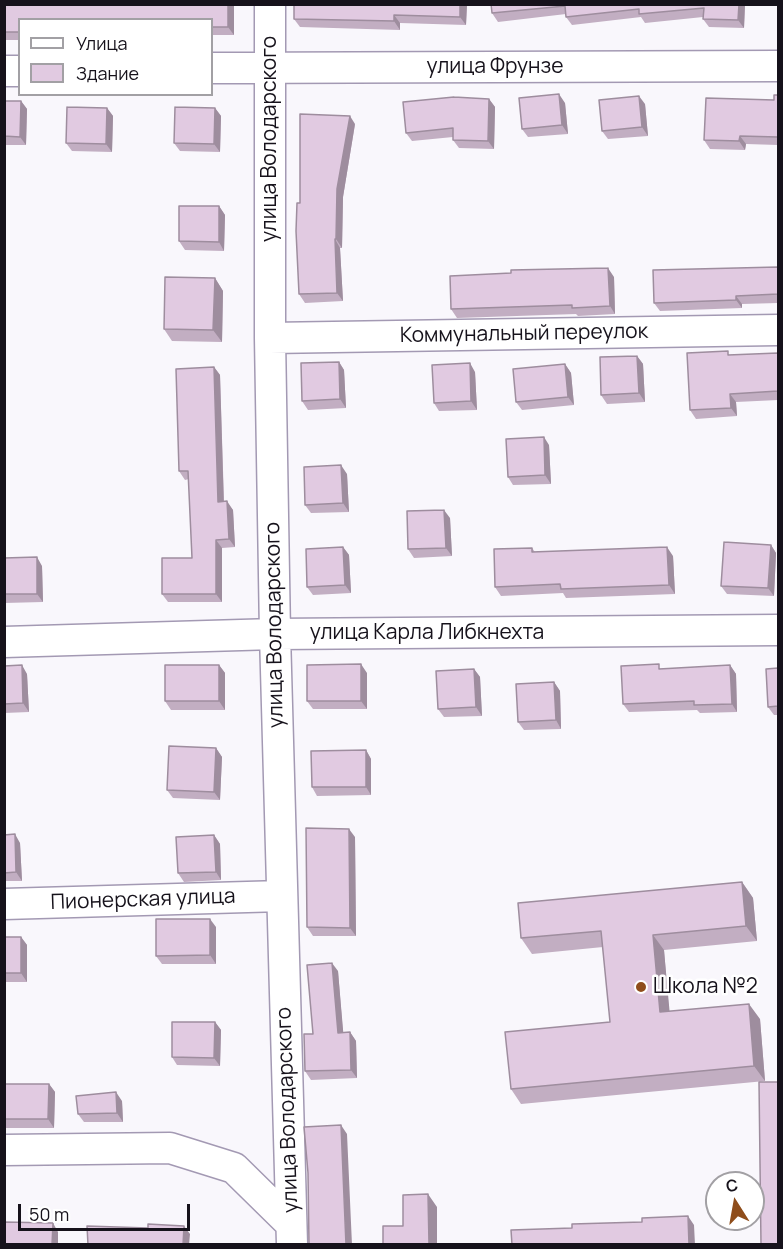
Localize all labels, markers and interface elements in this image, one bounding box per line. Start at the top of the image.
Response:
legend [18,18,213,96]
text: Улица [76,31,128,55]
street label: улица Володарского [257,36,283,242]
street label: улица Фрунзе [427,54,563,80]
text: Здание [76,61,139,85]
street label: Коммунальный переулок [400,319,648,349]
street label: улица Володарского [261,522,289,728]
street label: улица Карла Либкнехта [310,620,544,646]
street label: Пионерская улица [50,884,236,916]
place label: Школа №2 [653,974,758,1000]
marker: Школа №2 [634,980,648,994]
street label: улица Володарского [272,1007,304,1213]
north arrow [705,1171,765,1231]
text: С [724,1173,740,1197]
scale bar [21,1192,194,1230]
text: 50 m [29,1202,69,1226]

